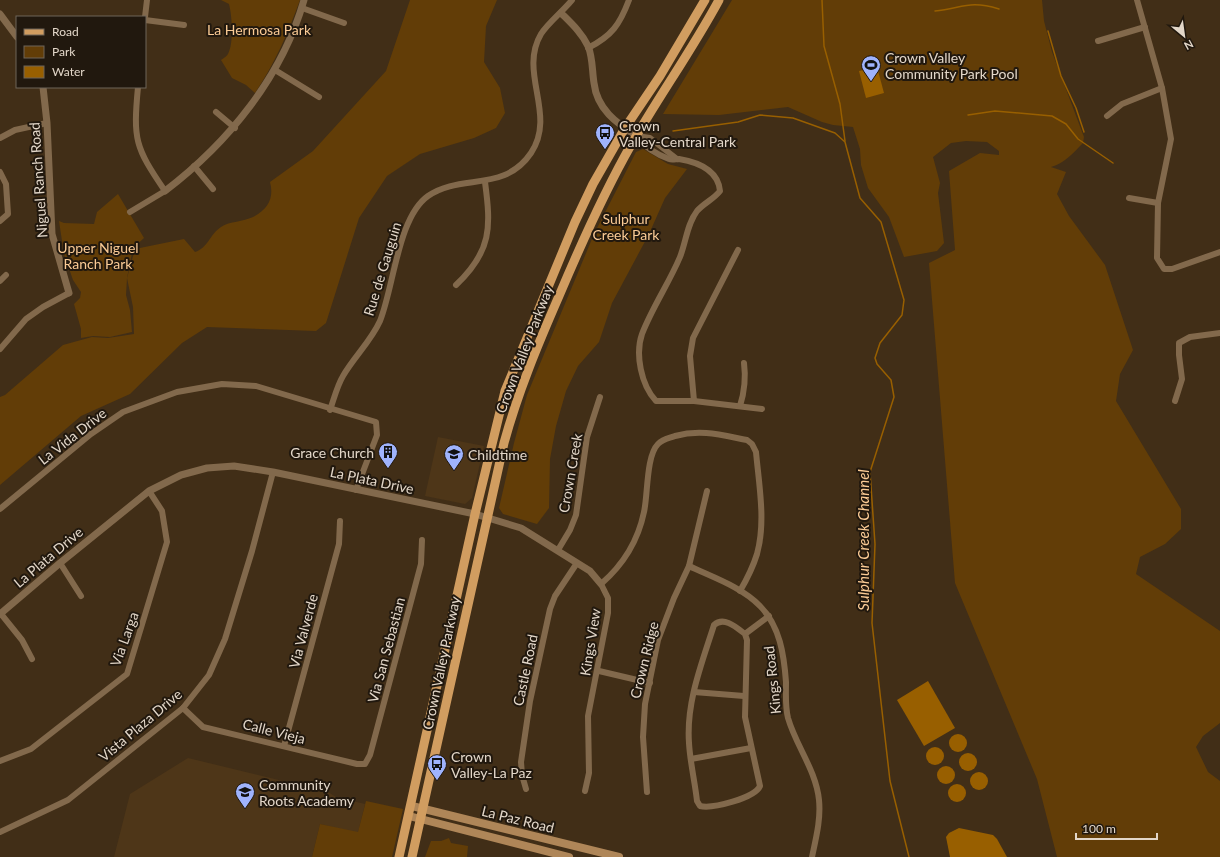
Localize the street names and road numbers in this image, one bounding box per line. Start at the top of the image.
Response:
street label: Niguel Ranch Road [25,122,51,238]
street label: Rue de Gauguin [360,220,404,318]
street label: Crown Valley Parkway [492,282,557,415]
street label: La Vida Drive [35,404,109,468]
street label: Crown Creek [555,431,586,514]
street label: La Plata Drive [329,463,415,497]
street label: La Plata Drive [10,523,86,591]
street label: Via Valverde [285,592,321,670]
street label: Crown Valley Parkway [419,594,464,731]
street label: Via San Sebastian [364,595,408,705]
street label: Kings View [576,607,604,677]
street label: Via Larga [106,609,142,669]
street label: Crown Ridge [626,620,662,700]
street label: Castle Road [509,633,541,707]
street label: Kings Road [760,645,784,715]
street label: Vista Plaza Drive [95,685,185,765]
street label: Calle Vieja [241,715,307,747]
street label: La Paz Road [480,802,556,836]

